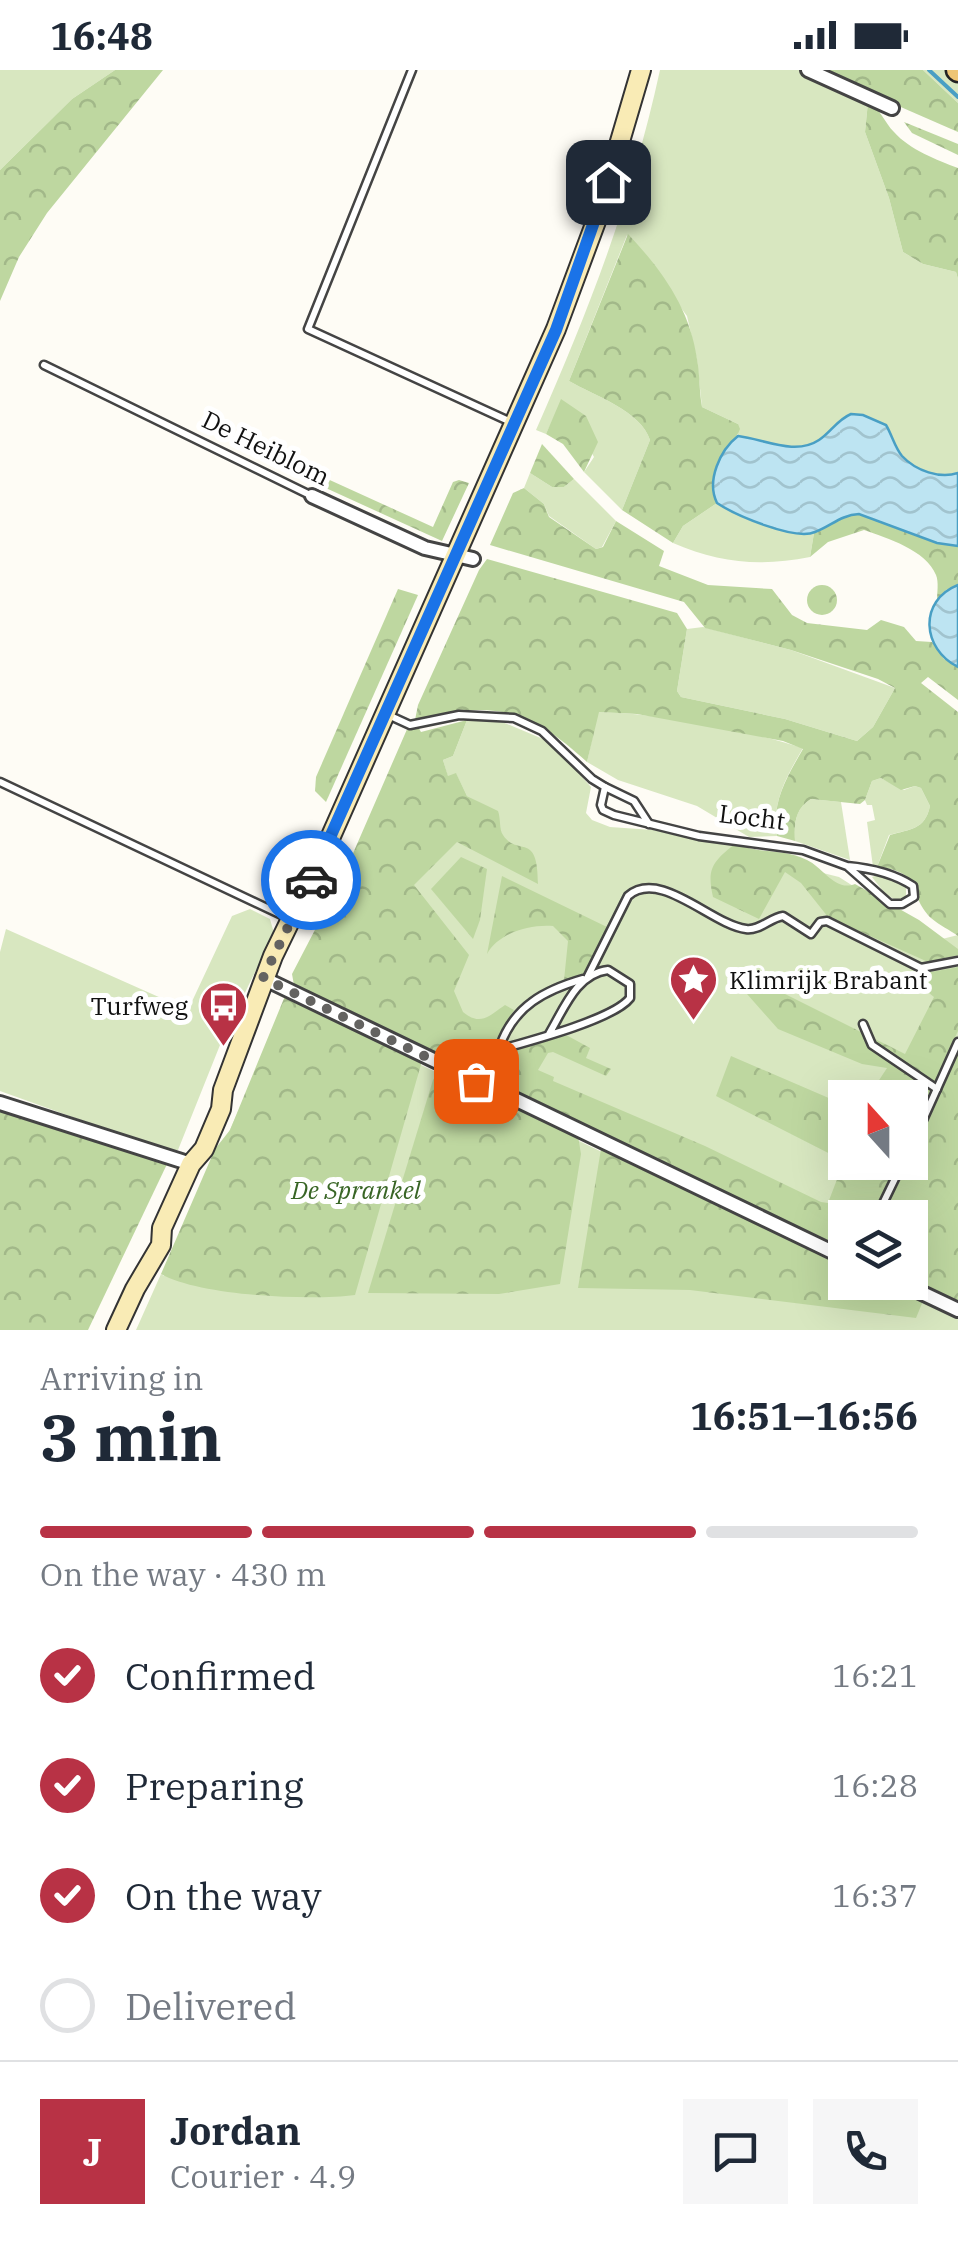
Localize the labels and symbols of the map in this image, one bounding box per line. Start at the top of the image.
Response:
pin [566,140,651,225]
street label: De Heiblom [197,402,336,493]
street label: Locht [717,796,787,837]
courier [261,830,361,930]
place icon: Klimrijk Brabant [668,954,720,1022]
place label: Klimrijk Brabant [729,963,928,996]
bus stop icon: Turfweg [197,980,249,1048]
place label: Turfweg [90,989,188,1022]
pin [434,1039,519,1124]
north arrow [828,1080,928,1180]
park label: De Sprankel [290,1173,422,1206]

